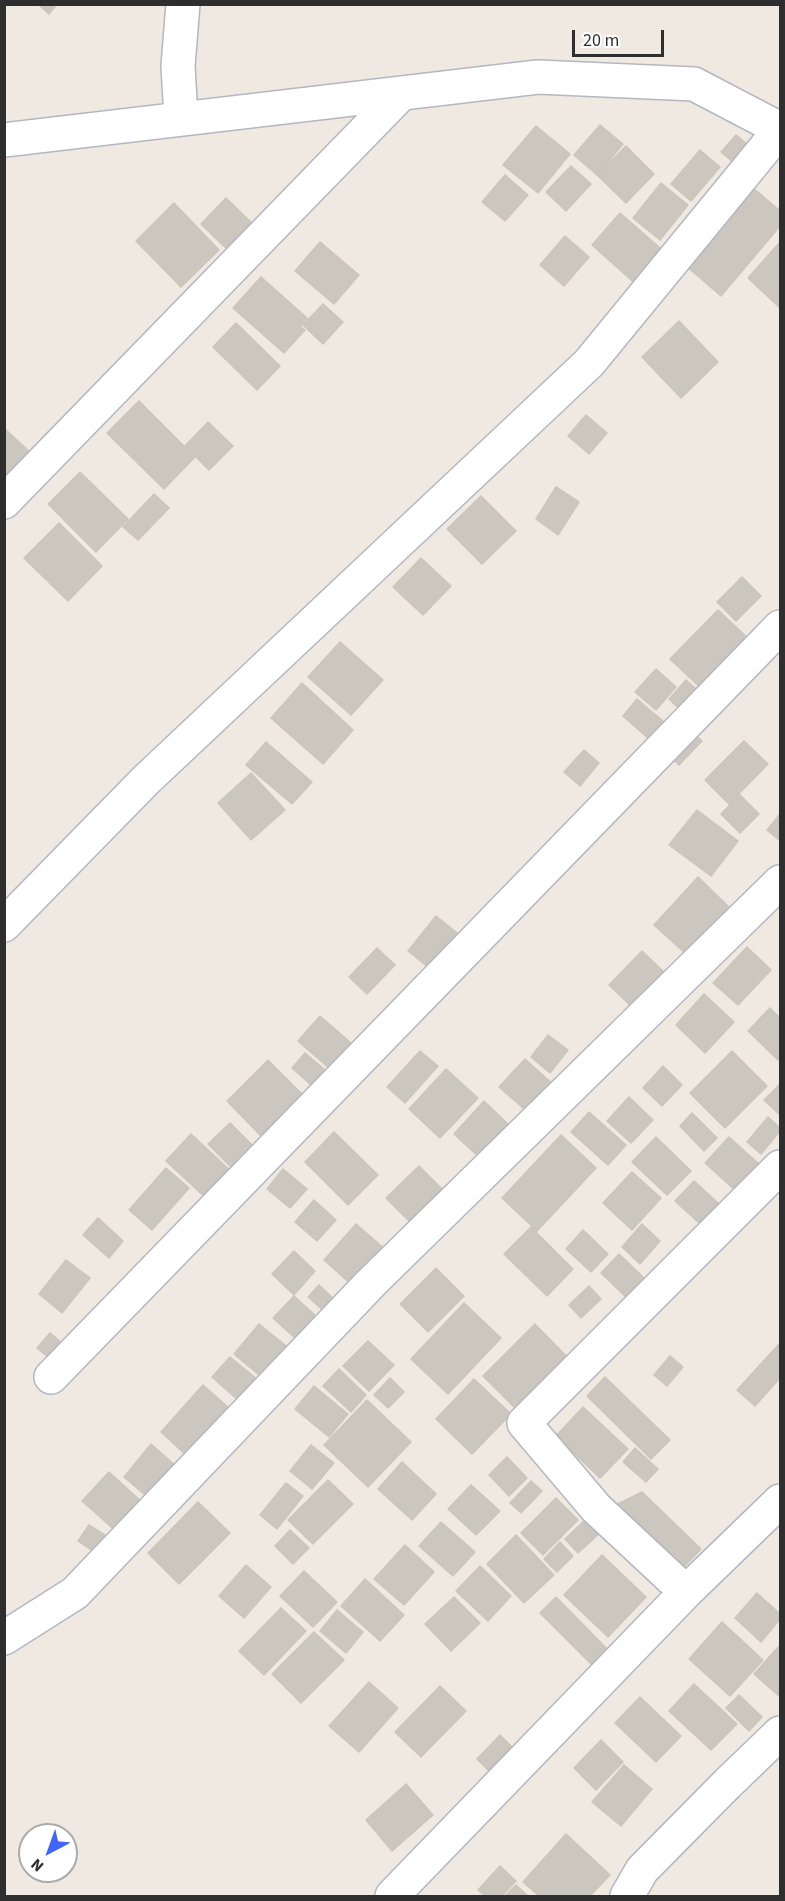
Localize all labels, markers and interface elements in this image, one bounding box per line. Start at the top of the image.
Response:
scale bar [575,18,666,56]
text: 20 m [583,28,619,53]
north arrow [18,1823,78,1883]
text: N [26,1853,49,1877]

